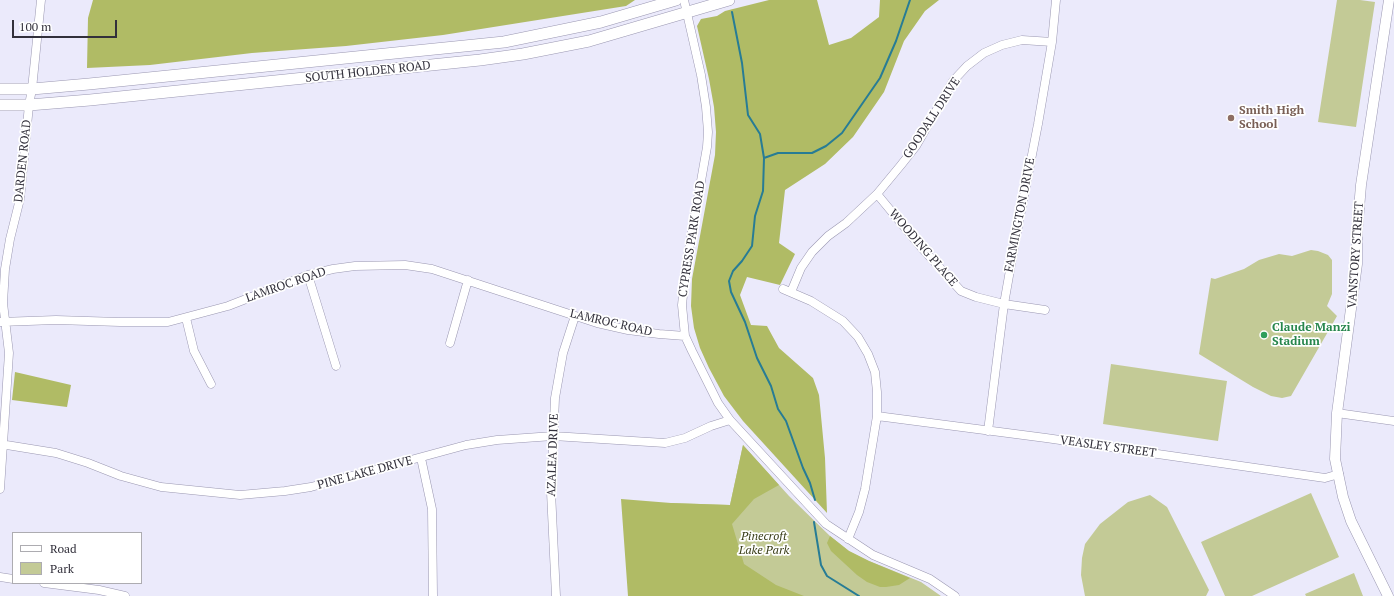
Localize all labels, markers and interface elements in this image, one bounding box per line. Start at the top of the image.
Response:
scale bar [14,12,119,38]
text: 100 m [19,19,51,34]
street label: SOUTH HOLDEN ROAD [305,58,431,86]
street label: GOODALL DRIVE [900,75,964,161]
place label: Smith High School [1239,104,1304,132]
marker: Smith High School [1226,113,1236,123]
street label: DARDEN ROAD [11,119,35,203]
street label: FARMINGTON DRIVE [1002,156,1038,274]
street label: CYPRESS PARK ROAD [676,180,708,298]
street label: VANSTORY STREET [1345,201,1367,309]
street label: WOODING PLACE [886,207,960,289]
street label: LAMROC ROAD [244,264,328,306]
street label: LAMROC ROAD [568,307,654,339]
place label: Claude Manzi Stadium [1272,321,1351,349]
marker: Claude Manzi Stadium [1259,330,1269,340]
street label: AZALEA DRIVE [544,413,562,497]
street label: VEASLEY STREET [1059,433,1157,461]
street label: PINE LAKE DRIVE [316,453,414,493]
park label: Pinecroft Lake Park [739,530,789,558]
legend [12,532,142,584]
text: Road [50,541,77,556]
text: Park [50,561,74,576]

